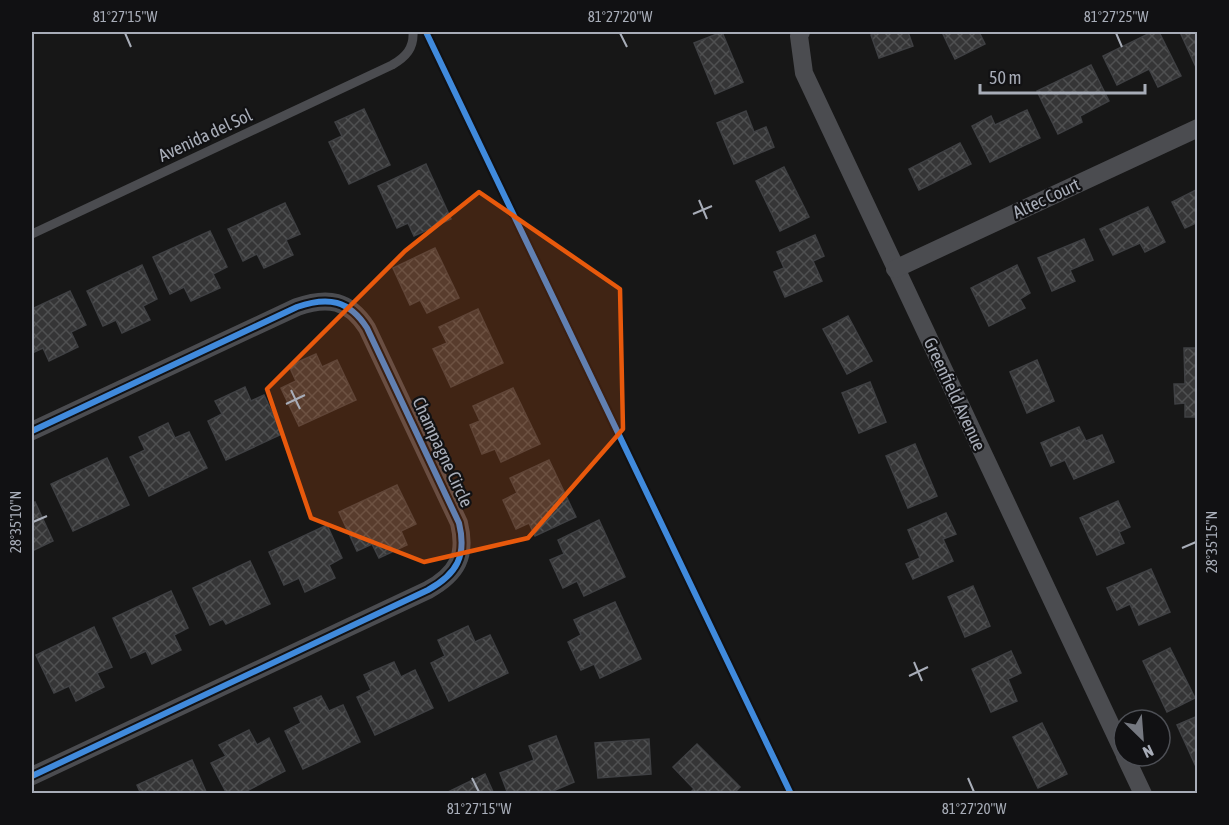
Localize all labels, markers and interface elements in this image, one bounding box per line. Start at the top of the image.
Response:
text: 81°27'15"W [93,8,157,25]
text: 81°27'20"W [588,8,652,25]
text: 81°27'25"W [1084,8,1148,25]
scale bar [980,57,1145,95]
text: 50 m [989,67,1021,88]
street label: Avenida del Sol [155,104,255,166]
street label: Altec Court [1009,173,1083,223]
street label: Greenfield Avenue [920,334,990,454]
street label: Champagne Circle [408,394,478,510]
text: 28°35'10"N [7,491,24,553]
text: 28°35'15"N [1203,511,1220,573]
north arrow [1112,708,1172,768]
text: N [1140,741,1156,762]
text: 81°27'15"W [447,800,511,817]
text: 81°27'20"W [942,800,1006,817]

